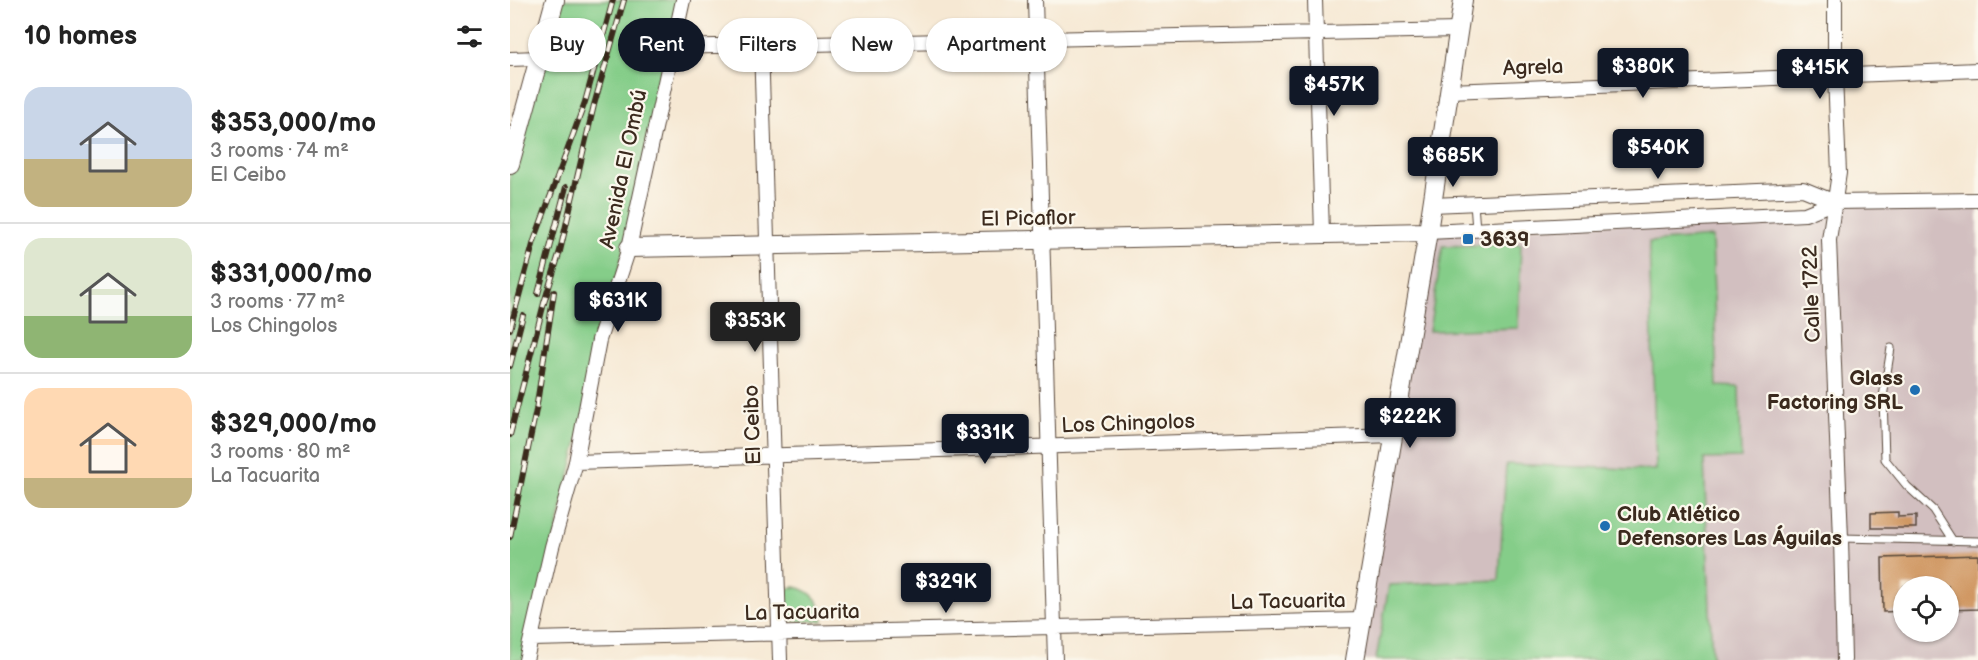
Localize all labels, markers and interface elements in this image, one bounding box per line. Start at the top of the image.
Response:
chip: Buy [528,18,606,72]
chip: Rent [618,18,705,72]
chip: Filters [717,18,818,72]
chip: New [830,18,914,72]
chip: Apartment [926,18,1067,72]
icon: filters [453,20,486,53]
text: 10 homes [24,21,137,52]
pin: $380K [1601,48,1685,99]
pin: $415K [1778,49,1862,100]
street label: Agrela [1502,54,1564,81]
text: $380K [1612,55,1674,79]
text: $415K [1791,56,1849,80]
pin: $457K [1292,66,1376,117]
text: $457K [1303,73,1365,97]
street label: Avenida El Ombú [594,87,653,251]
text: $353,000/mo [210,108,376,139]
icon: home [72,111,144,183]
pin: $540K [1616,129,1700,180]
text: $540K [1627,136,1689,160]
pin: $685K [1411,137,1495,188]
text: 3 rooms · 74 m² [210,139,349,163]
text: $685K [1422,144,1484,168]
text: El Ceibo [210,163,286,187]
street label: El Picaflor [980,205,1076,232]
place label: 3639 [1480,227,1530,252]
marker: 3639 [1461,232,1475,246]
street label: Calle 1722 [1797,244,1826,343]
text: $331,000/mo [210,259,372,290]
icon: home [72,262,144,334]
pin: $631K [576,282,660,333]
text: $631K [589,289,648,313]
text: 3 rooms · 77 m² [210,290,345,314]
pin: $353K [713,302,797,353]
text: $353K [724,309,786,333]
text: Los Chingolos [210,314,337,338]
place label: Glass Factoring SRL [1767,366,1903,415]
marker: Glass Factoring SRL [1908,383,1922,397]
street label: El Ceibo [739,384,766,466]
pin: $222K [1368,398,1452,449]
text: $222K [1379,405,1441,429]
text: $329,000/mo [210,409,377,440]
street label: Los Chingolos [1061,409,1195,438]
icon: home [72,412,144,484]
pin: $331K [943,414,1027,465]
text: $331K [956,421,1014,445]
text: 3 rooms · 80 m² [210,440,351,464]
text: La Tacuarita [210,464,320,488]
place label: Club Atlético Defensores Las Águilas [1617,502,1842,551]
marker: Club Atlético Defensores Las Águilas [1598,519,1612,533]
pin: $329K [904,563,988,614]
text: $329K [915,570,977,594]
map controls [1893,576,1959,642]
button: locate [1893,576,1959,642]
street label: La Tacuarita [1230,588,1346,615]
street label: La Tacuarita [744,599,860,626]

